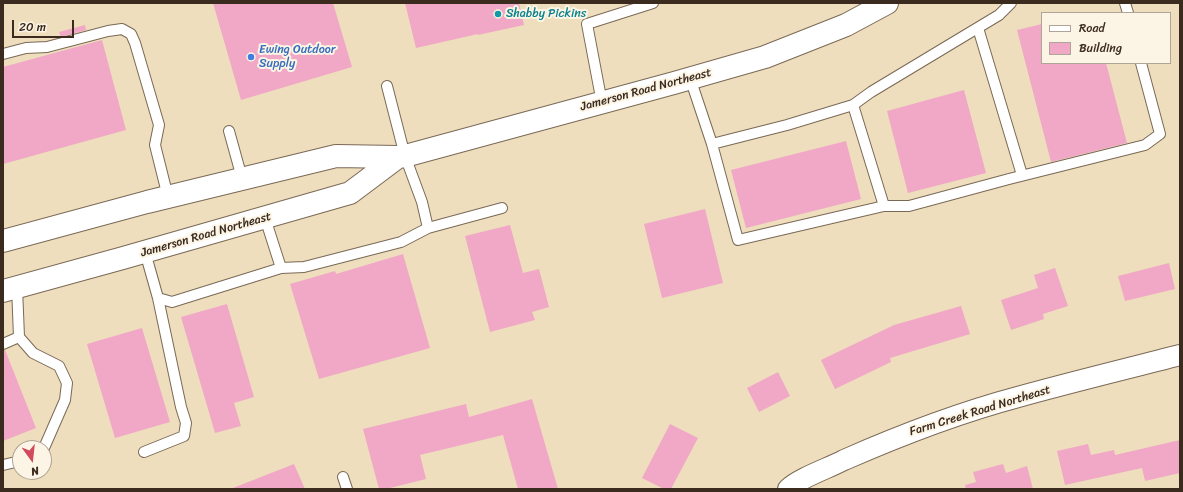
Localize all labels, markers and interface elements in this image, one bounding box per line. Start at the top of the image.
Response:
place label: Shabby Pickins [506,7,586,21]
marker: Shabby Pickins [493,9,503,19]
scale bar [14,12,76,38]
legend [1041,12,1171,64]
text: 20 m [19,16,46,38]
text: Road [1079,17,1105,39]
text: Building [1079,37,1122,59]
place label: Ewing Outdoor Supply [259,43,336,71]
marker: Ewing Outdoor Supply [246,52,256,62]
street label: Jamerson Road Northeast [579,66,713,114]
street label: Jamerson Road Northeast [139,209,273,261]
street label: Farm Creek Road Northeast [908,383,1052,439]
north arrow [12,440,52,480]
text: N [29,461,41,481]

